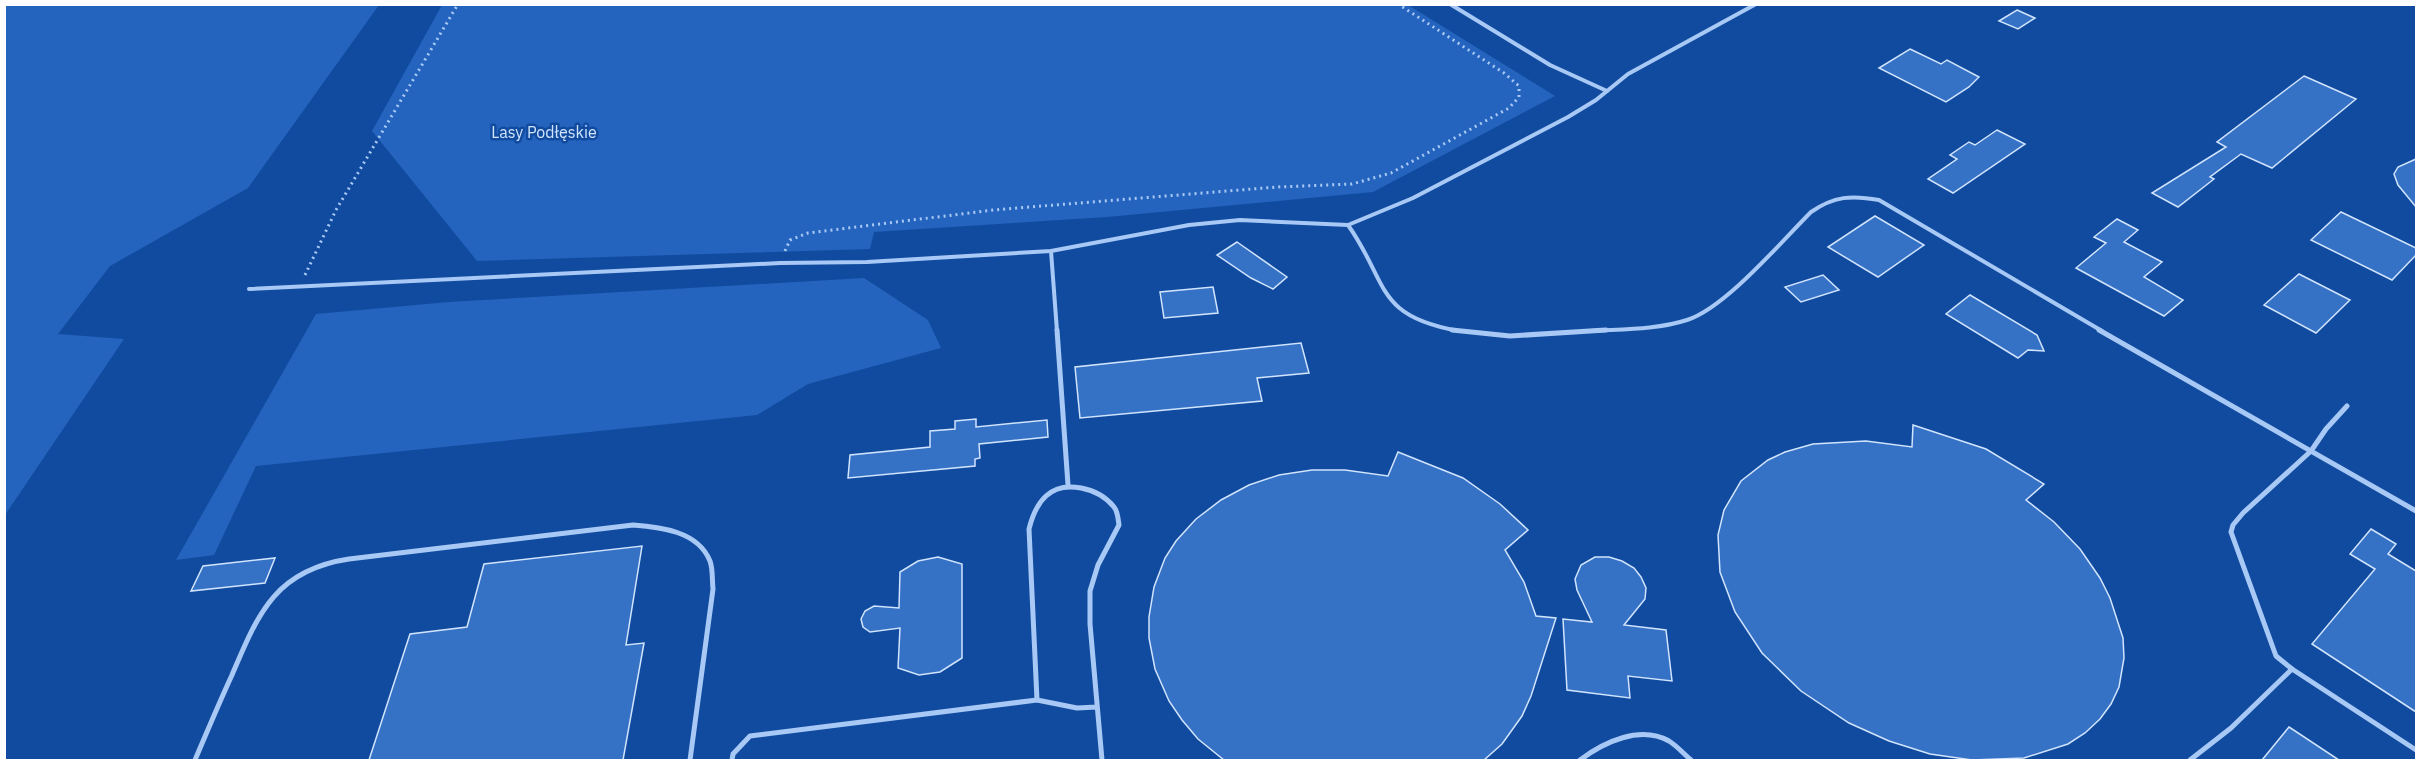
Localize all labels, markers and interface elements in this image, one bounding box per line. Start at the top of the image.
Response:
park label: Lasy Podłęskie [491,122,597,142]

